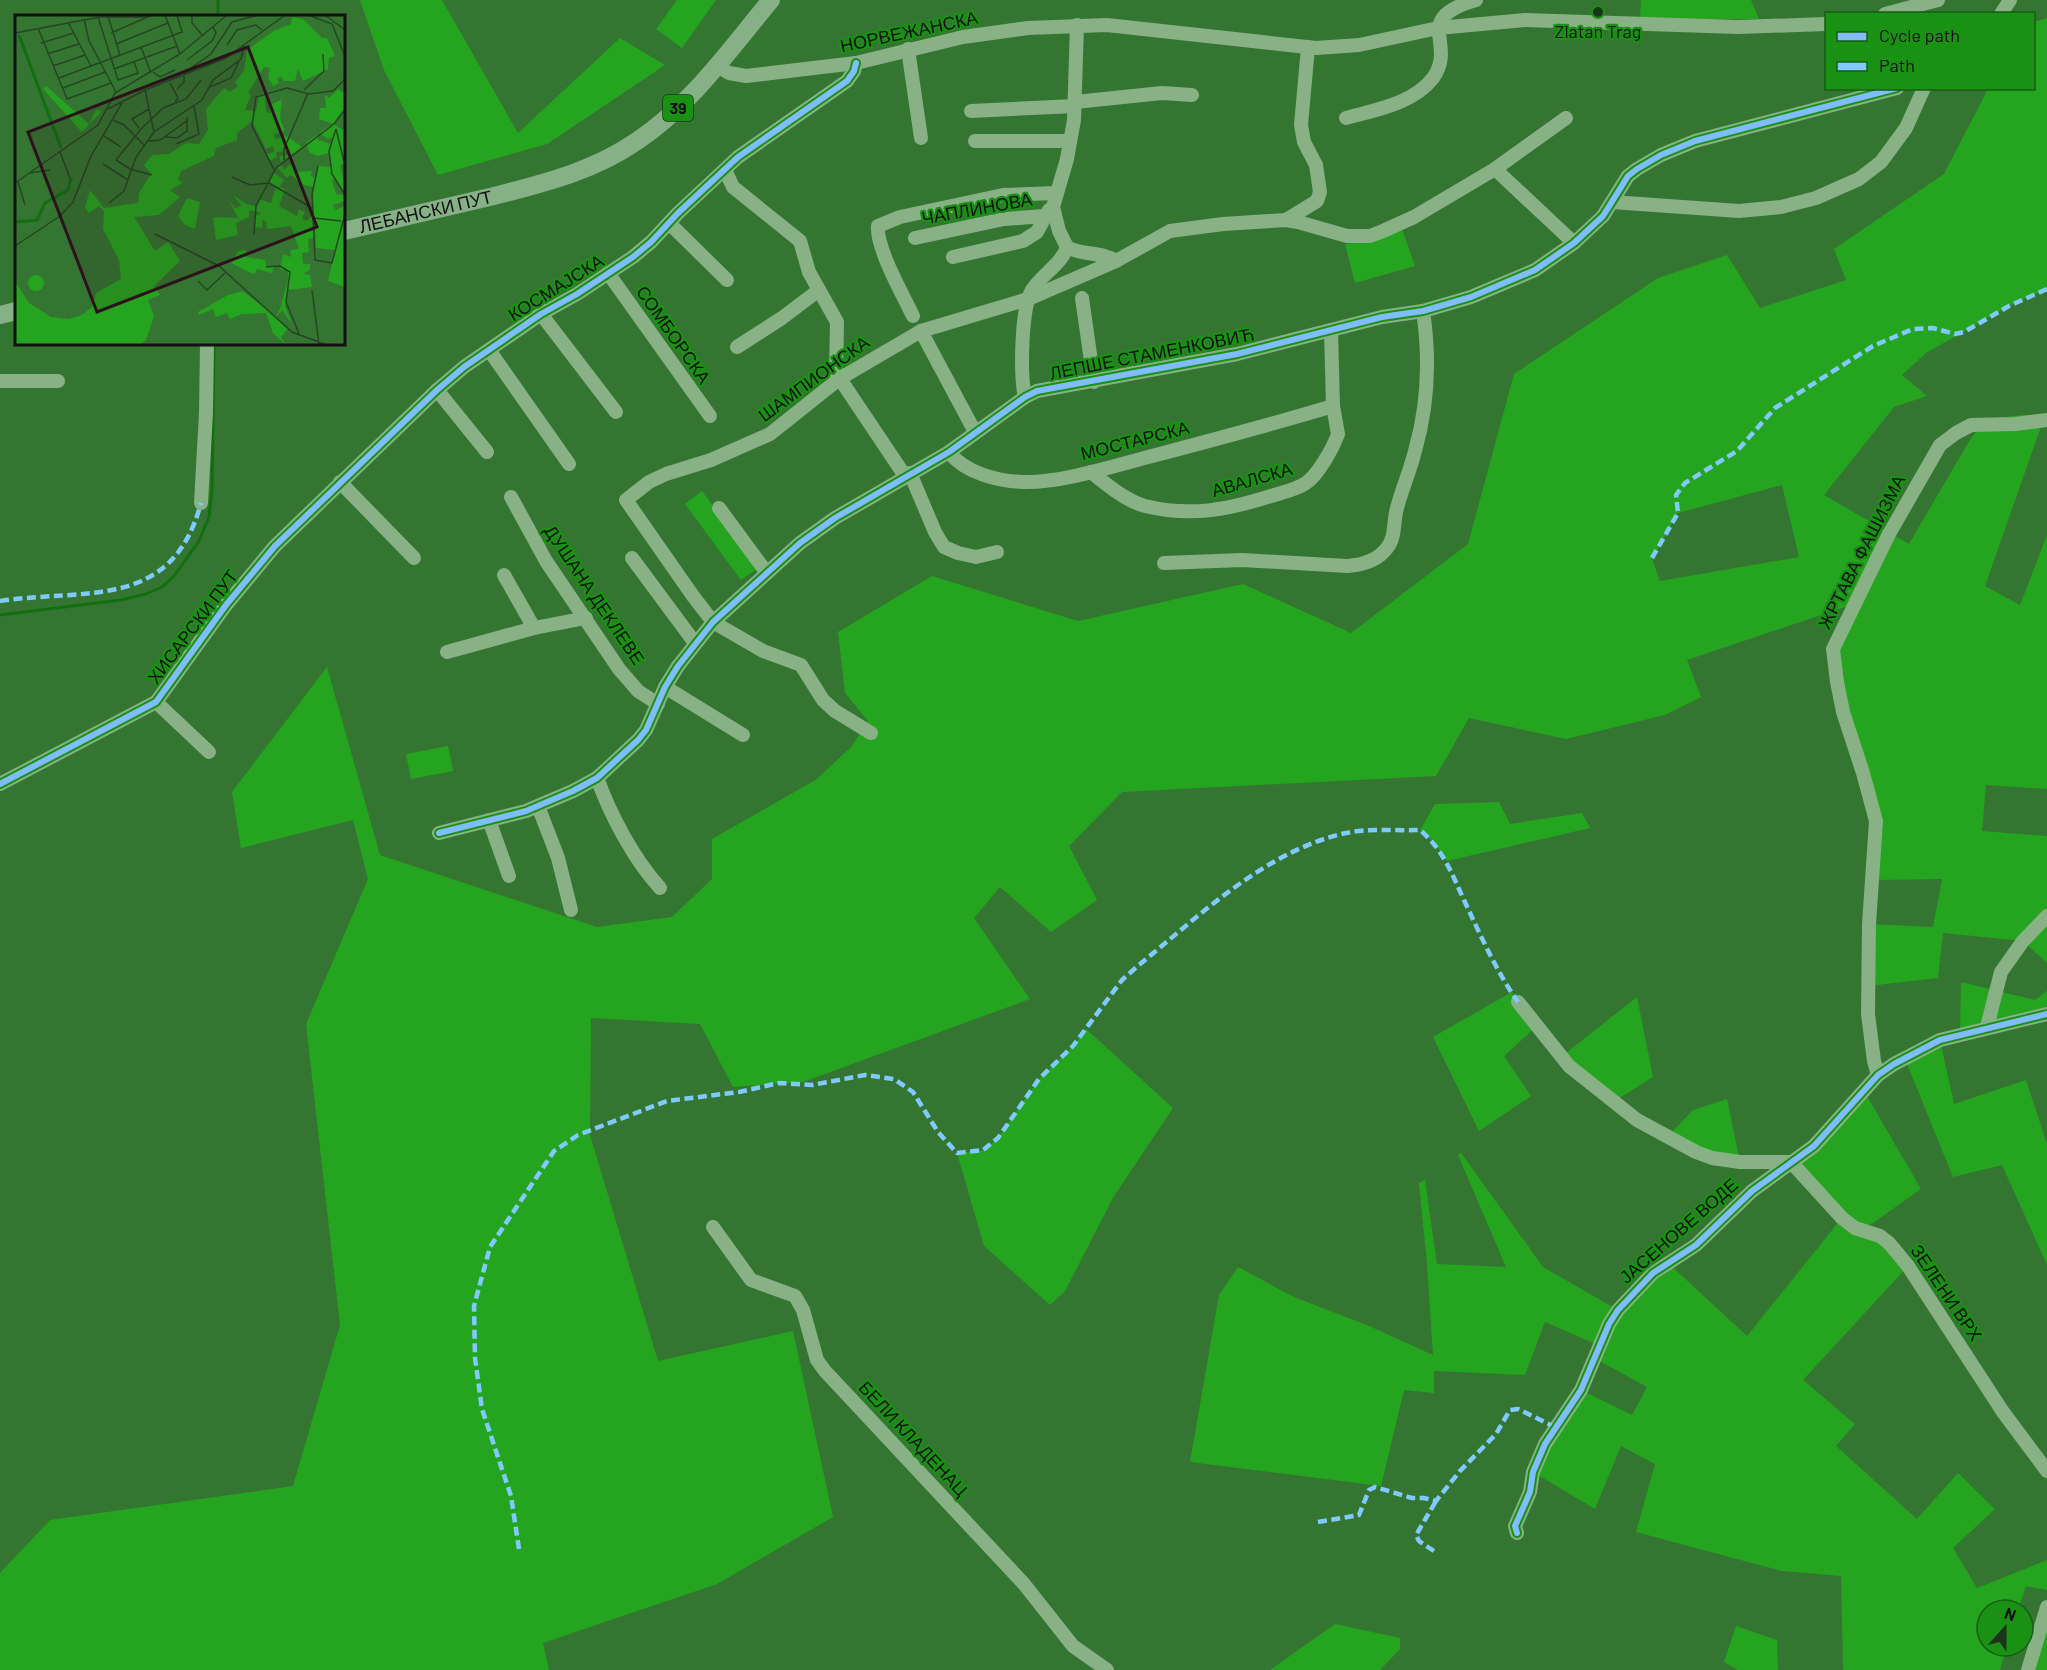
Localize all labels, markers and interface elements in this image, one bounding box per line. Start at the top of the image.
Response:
marker: Zlatan Trag [1591,5,1605,19]
street label: НОРВЕЖАНСКА [838,6,980,56]
legend [1825,12,2035,90]
inset map [15,15,345,345]
place label: Zlatan Trag [1555,20,1641,42]
text: Cycle path [1879,24,1960,46]
text: Path [1879,54,1915,76]
road number: 39 [663,95,693,121]
street label: ЛЕБАНСКИ ПУТ [357,185,494,237]
street label: ЧАПЛИНОВА [920,187,1034,229]
street label: КОСМАЈСКА [504,249,607,325]
street label: СОМБОРСКА [632,281,716,388]
street label: ЛЕПШЕ СТАМЕНКОВИЋ [1047,322,1256,384]
street label: ШАМПИОНСКА [754,331,873,426]
street label: МОСТАРСКА [1078,416,1191,464]
street label: АВАЛСКА [1209,457,1295,501]
street label: ЖРТАВА ФАШИЗМА [1813,471,1909,632]
street label: ДУШАНА ДЕКЛЕВЕ [540,521,650,668]
street label: ХИСАРСКИ ПУТ [142,565,242,688]
street label: ЈАСЕНОВЕ ВОДЕ [1615,1173,1742,1288]
street label: ЗЕЛЕНИ ВРХ [1907,1240,1987,1345]
street label: БЕЛИ КЛАДЕНАЦ [855,1376,973,1501]
north arrow [1975,1598,2035,1658]
text: N [2002,1603,2019,1624]

